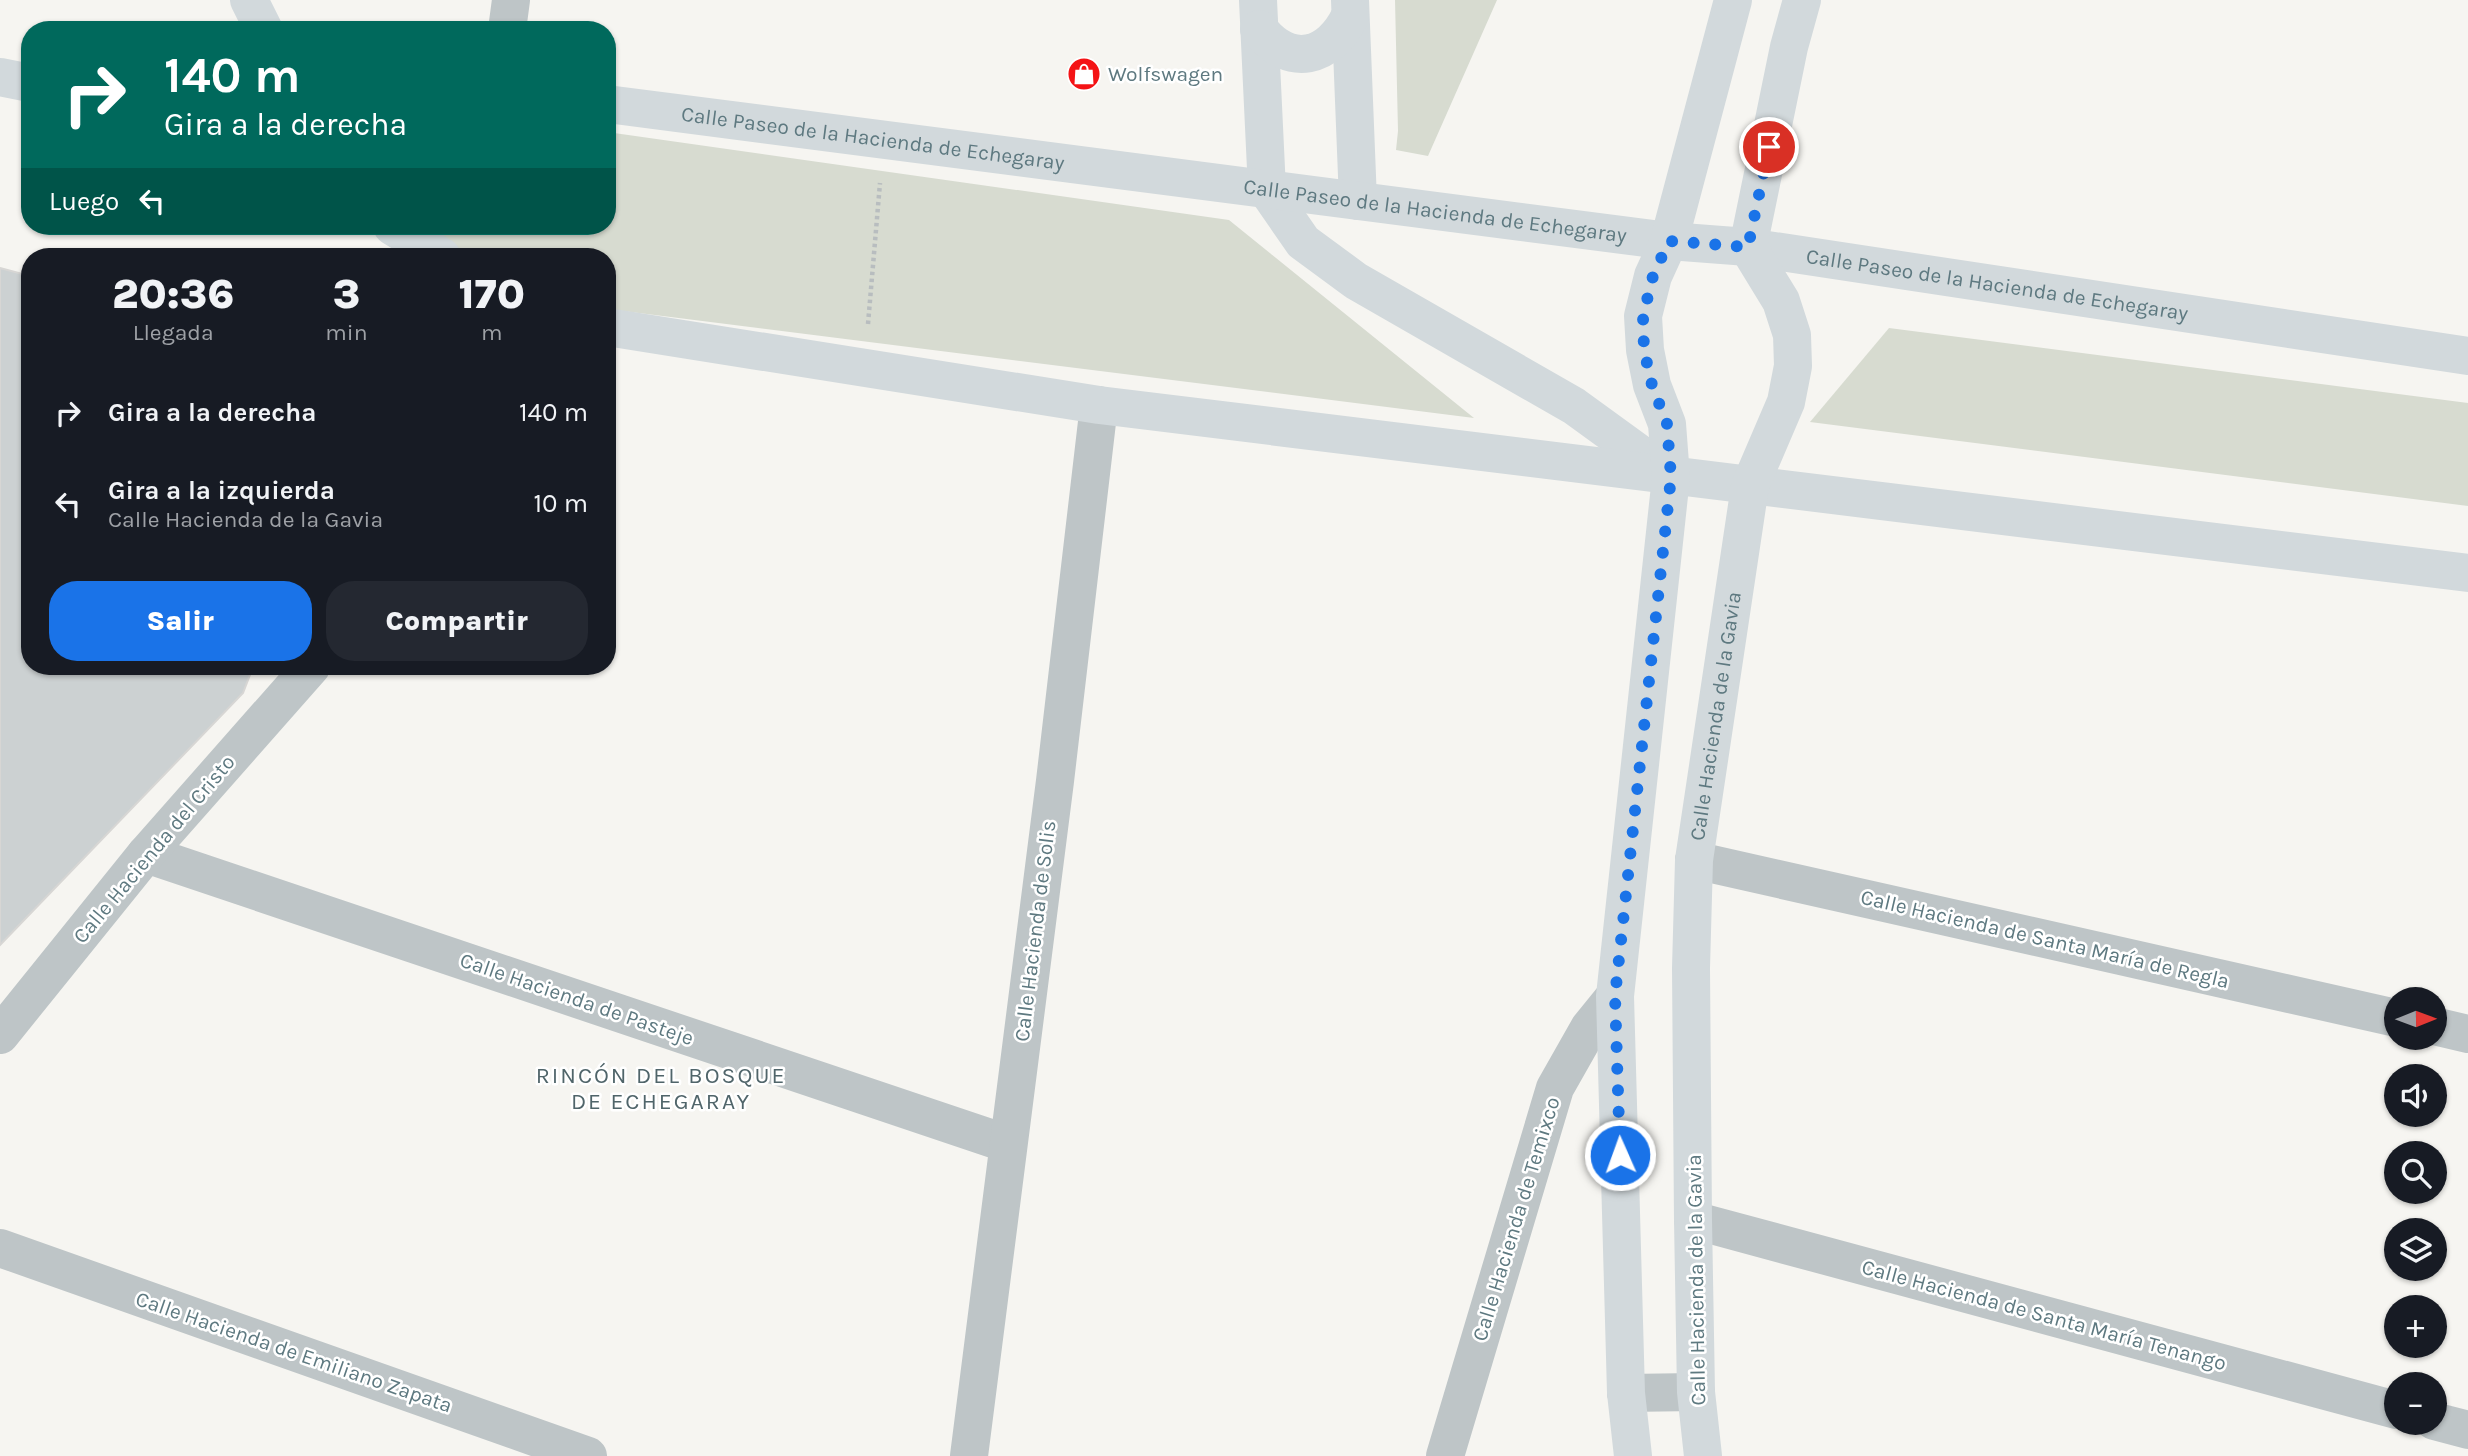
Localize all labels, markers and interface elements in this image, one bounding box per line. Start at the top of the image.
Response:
text: 140 m [164,47,301,104]
icon: right [49,49,140,140]
shop icon: Wolfswagen [1065,55,1103,93]
place label: Wolfswagen [1108,62,1223,86]
street label: Calle Paseo de la Hacienda de Echegaray [680,102,1066,175]
text: Gira a la derecha [164,106,407,143]
pin [1739,117,1799,177]
icon: arrive [1750,128,1788,166]
street label: Calle Paseo de la Hacienda de Echegaray [1242,174,1628,247]
icon: left [133,182,171,220]
text: Luego [49,186,119,217]
street label: Calle Paseo de la Hacienda de Echegaray [1804,244,2190,326]
text: 20:36 [112,269,234,319]
text: 3 [333,269,360,319]
text: 170 [458,269,525,319]
text: Llegada [133,319,214,346]
text: min [325,319,368,346]
text: m [481,319,503,346]
icon: right [49,394,87,432]
text: Gira a la derecha [108,397,317,428]
text: 140 m [519,397,588,428]
text: Gira a la izquierda [108,475,335,506]
icon: left [49,485,87,523]
text: 10 m [533,488,588,519]
text: Calle Hacienda de la Gavia [108,506,383,533]
button: Salir [49,581,312,661]
button: Compartir [326,581,588,661]
street label: Calle Hacienda de la Gavia [1685,590,1746,842]
street label: Calle Hacienda del Cristo [68,750,240,948]
street label: Calle Hacienda de Solis [1010,819,1060,1043]
street label: Calle Hacienda de Santa María de Regla [1858,885,2232,993]
street label: Calle Hacienda de Pasteje [457,948,697,1050]
north arrow [2384,987,2446,1050]
map controls [2384,987,2447,1435]
district label: RINCÓN DEL BOSQUE DE ECHEGARAY [536,1062,786,1115]
button: sound [2384,1064,2447,1127]
street label: Calle Hacienda de Temixco [1467,1094,1565,1344]
position arrow [1583,1118,1657,1192]
button: search [2384,1141,2447,1204]
street label: Calle Hacienda de la Gavia [1682,1154,1710,1406]
button: layers [2384,1218,2447,1281]
street label: Calle Hacienda de Santa María Tenango [1859,1255,2229,1375]
street label: Calle Hacienda de Emiliano Zapata [133,1286,455,1418]
button: + [2384,1295,2447,1358]
button: − [2384,1372,2447,1435]

